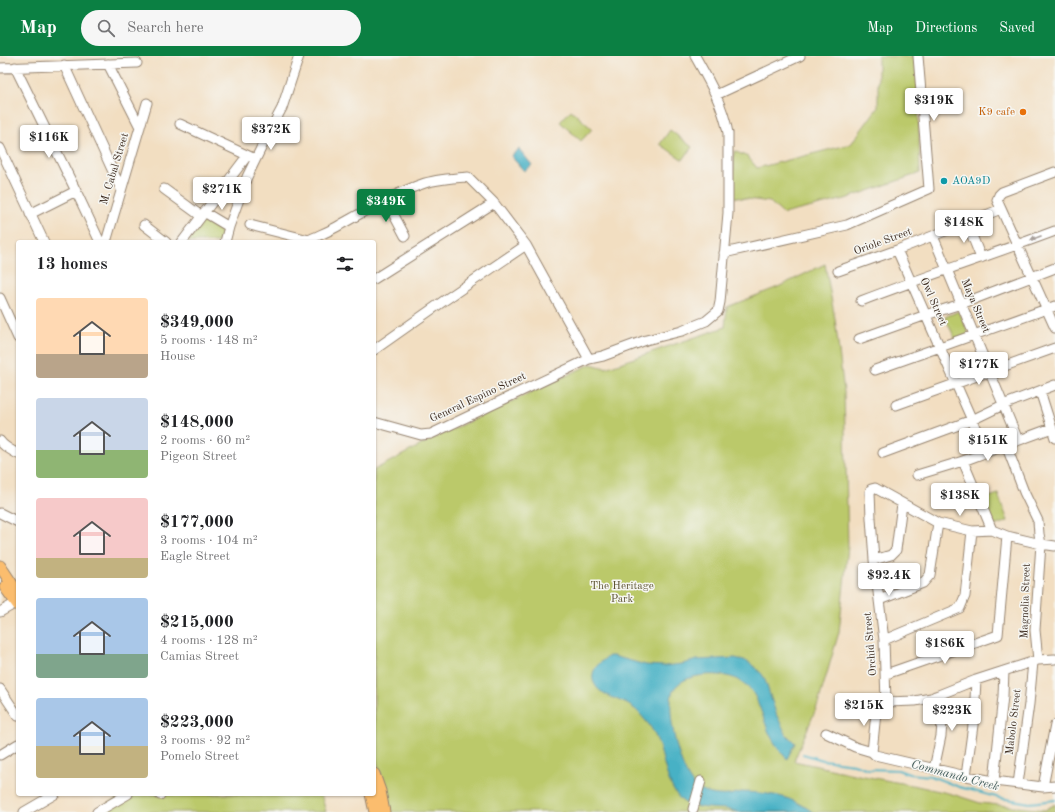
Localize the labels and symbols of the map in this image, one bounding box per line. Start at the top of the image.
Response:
pin: $319K [906,88,962,122]
place label: K9 cafe [978,107,1015,118]
marker: K9 cafe [1018,107,1028,117]
pin: $372K [243,117,299,151]
pin: $116K [21,125,77,159]
street label: M. Cabal Street [99,132,131,206]
marker: AOA9D [939,176,949,186]
place label: AOA9D [952,176,991,187]
pin: $271K [194,177,250,211]
pin: $349K [358,189,414,223]
pin: $148K [936,210,992,244]
street label: Oriole Street [853,226,914,258]
one-way arrow [1030,236,1042,242]
street label: Owl Street [918,276,949,328]
street label: Maya Street [959,277,991,335]
pin: $177K [951,352,1007,386]
street label: General Espino Street [428,371,528,425]
pin: $151K [960,428,1016,462]
pin: $138K [932,483,988,517]
pin: $92.4K [856,563,922,597]
street label: Magnolia Street [1019,563,1033,639]
park label: The Heritage Park [590,581,654,605]
street label: Orchid Street [863,612,879,676]
pin: $186K [917,631,973,665]
street label: Mabolo Street [1004,688,1024,756]
pin: $215K [836,693,892,727]
pin: $223K [924,698,980,732]
water label: Commando Creek [910,759,1000,794]

